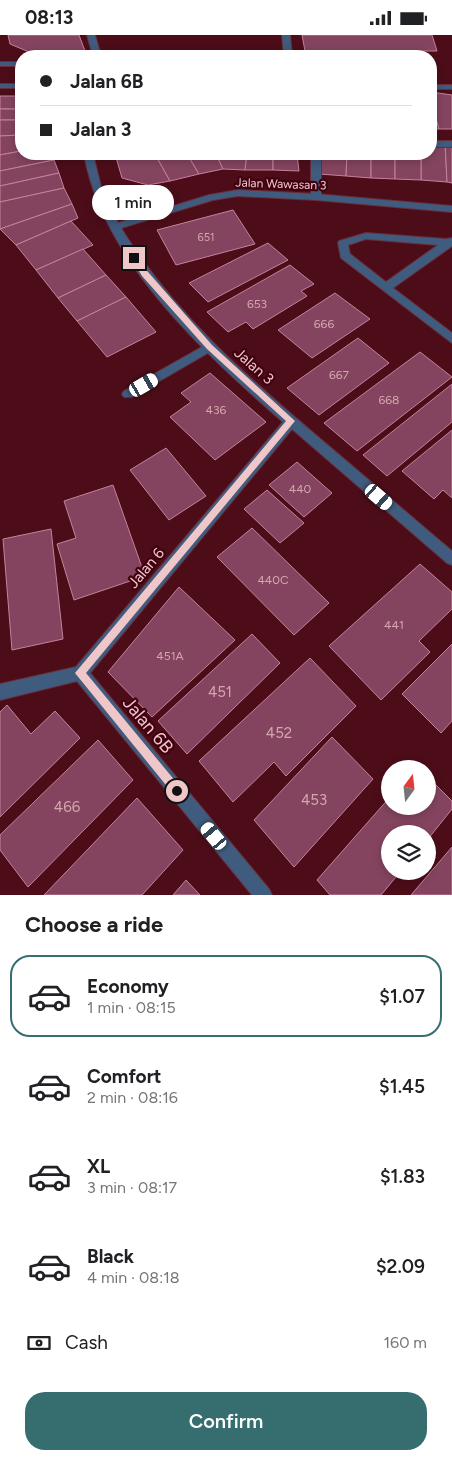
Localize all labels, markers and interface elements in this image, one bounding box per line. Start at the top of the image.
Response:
text: 08:13 [25,6,73,29]
text: Jalan 6B [70,70,143,93]
text: Jalan 3 [70,118,131,141]
street label: Jalan Wawasan 3 [235,175,327,193]
callout: 1 min [93,185,175,221]
text: 1 min [114,193,152,212]
house number: 651 [197,231,215,244]
route end [123,247,145,269]
house number: 653 [247,297,267,311]
house number: 666 [314,317,334,331]
street label: Jalan 3 [231,344,277,388]
house number: 667 [329,368,350,382]
car [127,371,160,399]
house number: 668 [379,393,399,407]
house number: 436 [206,403,227,417]
car [362,481,395,513]
house number: 440 [289,482,312,496]
street label: Jalan 6 [124,544,168,592]
house number: 440C [257,573,289,587]
house number: 441 [384,618,404,632]
house number: 451A [156,649,184,663]
house number: 451 [208,683,232,701]
street label: Jalan 6B [118,692,178,758]
house number: 452 [266,724,292,742]
north arrow [381,760,436,815]
map controls [381,760,436,880]
route start [166,780,188,802]
house number: 453 [301,791,327,809]
house number: 466 [54,798,81,816]
car [198,820,229,852]
button: layers [381,825,436,880]
text: Choose a ride [25,911,163,938]
icon: car [27,974,72,1019]
text: Economy [87,975,169,998]
text: $1.07 [379,985,425,1008]
text: 1 min · 08:15 [87,998,176,1017]
icon: car [27,1064,72,1109]
text: Comfort [87,1065,162,1088]
text: $1.45 [379,1075,425,1098]
text: 2 min · 08:16 [87,1088,178,1107]
icon: car [27,1154,72,1199]
text: XL [87,1155,110,1178]
text: $1.83 [380,1165,425,1188]
text: 3 min · 08:17 [87,1178,177,1197]
icon: car [27,1244,72,1289]
text: Black [87,1245,134,1268]
text: $2.09 [376,1255,425,1278]
text: 4 min · 08:18 [87,1268,180,1287]
icon: cash [25,1329,53,1357]
text: Cash [65,1331,108,1354]
text: 160 m [384,1333,427,1352]
button: Confirm [25,1392,427,1450]

